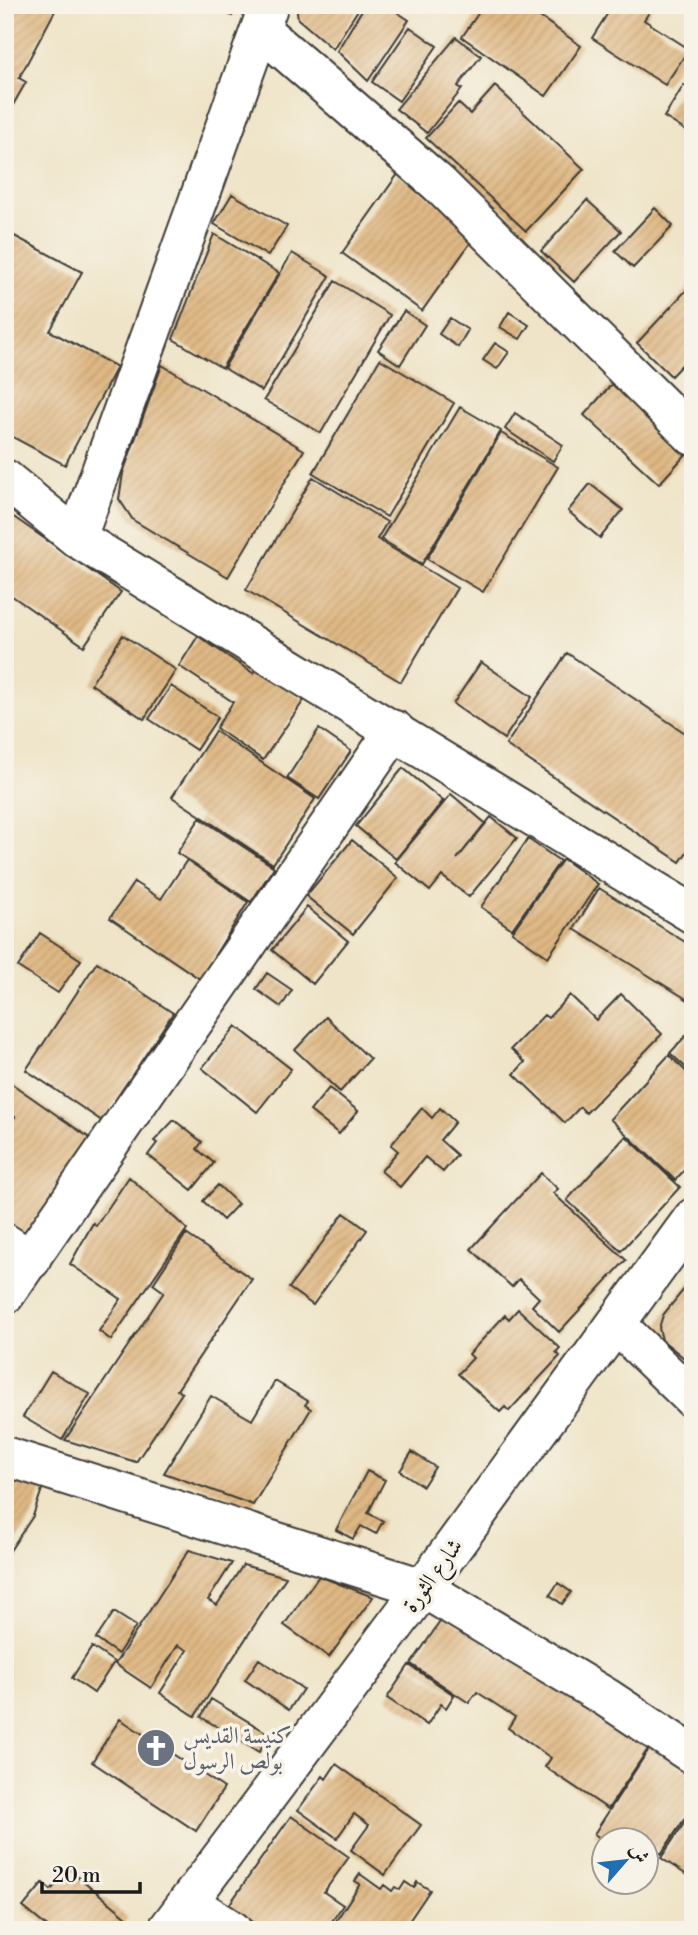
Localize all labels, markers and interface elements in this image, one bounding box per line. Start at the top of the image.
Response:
street label: شارع الثورة [397,1533,473,1621]
place label: كنيسة القديس بولص الرسول [183,1722,292,1776]
church icon: كنيسة القديس بولص الرسول [135,1727,177,1769]
north arrow [590,1826,660,1896]
text: ش [624,1840,654,1867]
scale bar [42,1851,140,1895]
text: 20 m [52,1863,101,1889]

